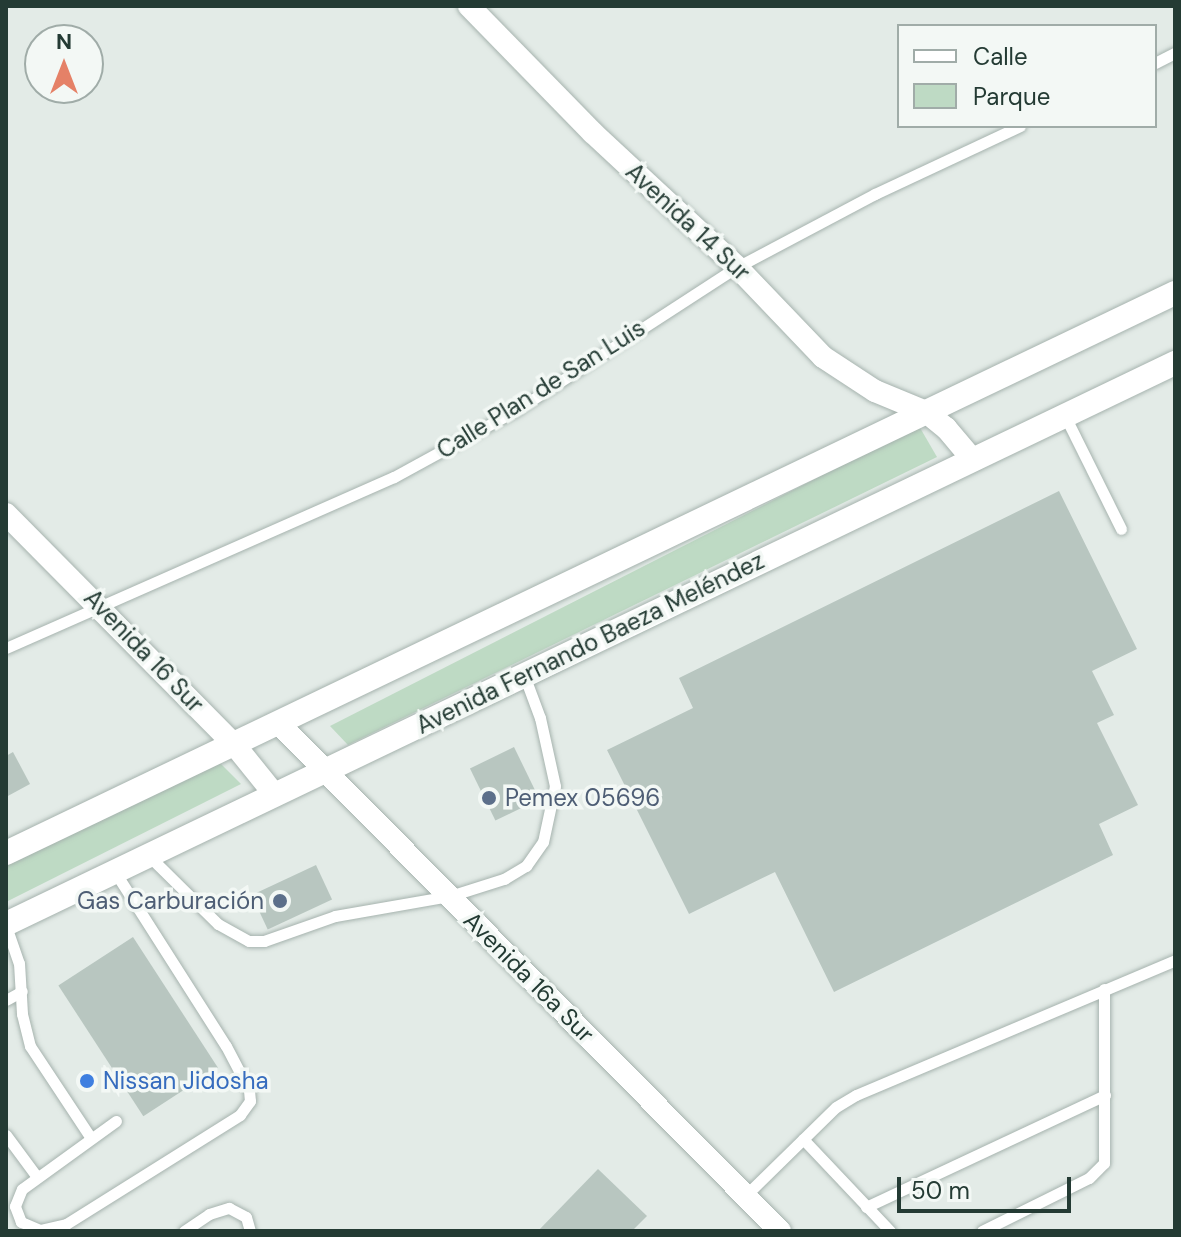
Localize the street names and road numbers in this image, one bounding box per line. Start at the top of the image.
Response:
street label: Avenida 14 Sur [620,157,756,287]
street label: Calle Plan de San Luis [432,313,650,465]
street label: Avenida Fernando Baeza Meléndez [411,546,769,740]
street label: Avenida 16 Sur [78,583,210,719]
street label: Avenida 16a Sur [458,906,600,1048]

